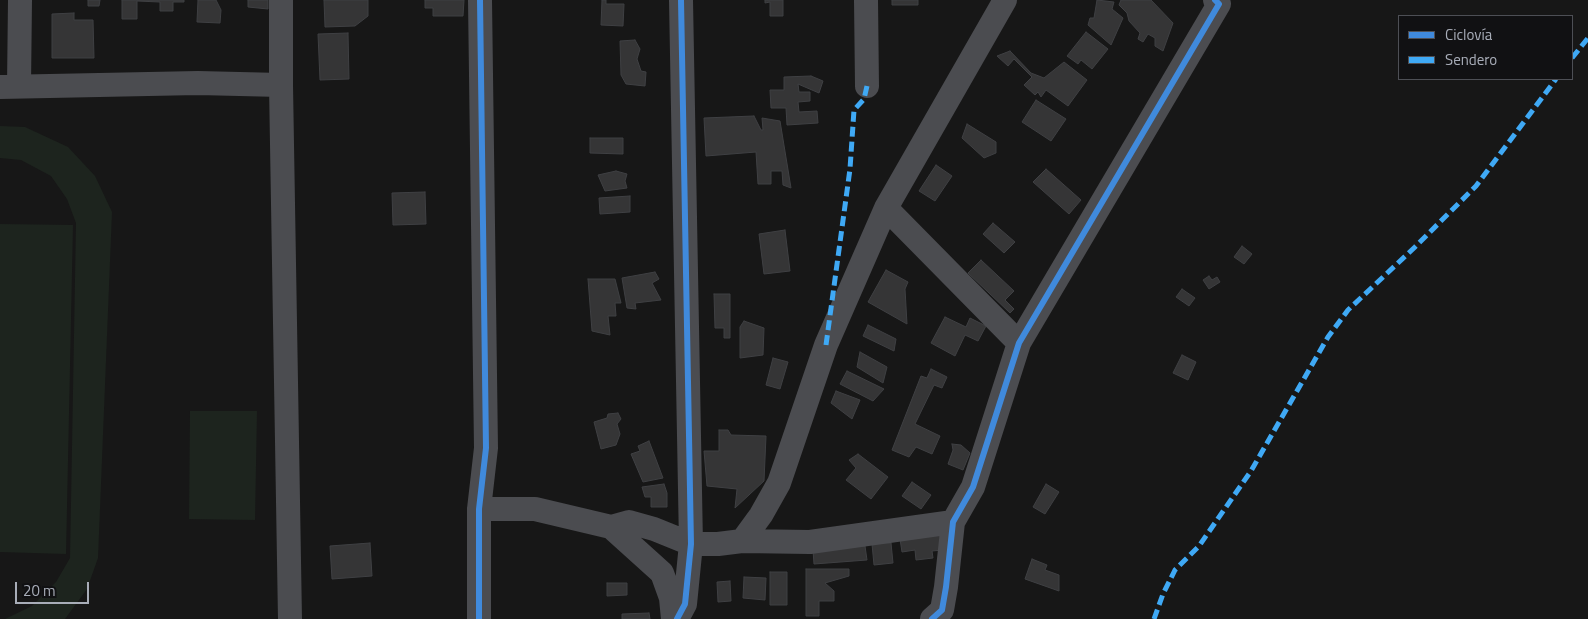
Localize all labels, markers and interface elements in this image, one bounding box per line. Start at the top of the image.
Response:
legend [1398,15,1573,80]
text: Ciclovía [1445,23,1492,46]
text: Sendero [1445,48,1497,71]
scale bar [18,572,91,604]
text: 20 m [23,579,56,602]

